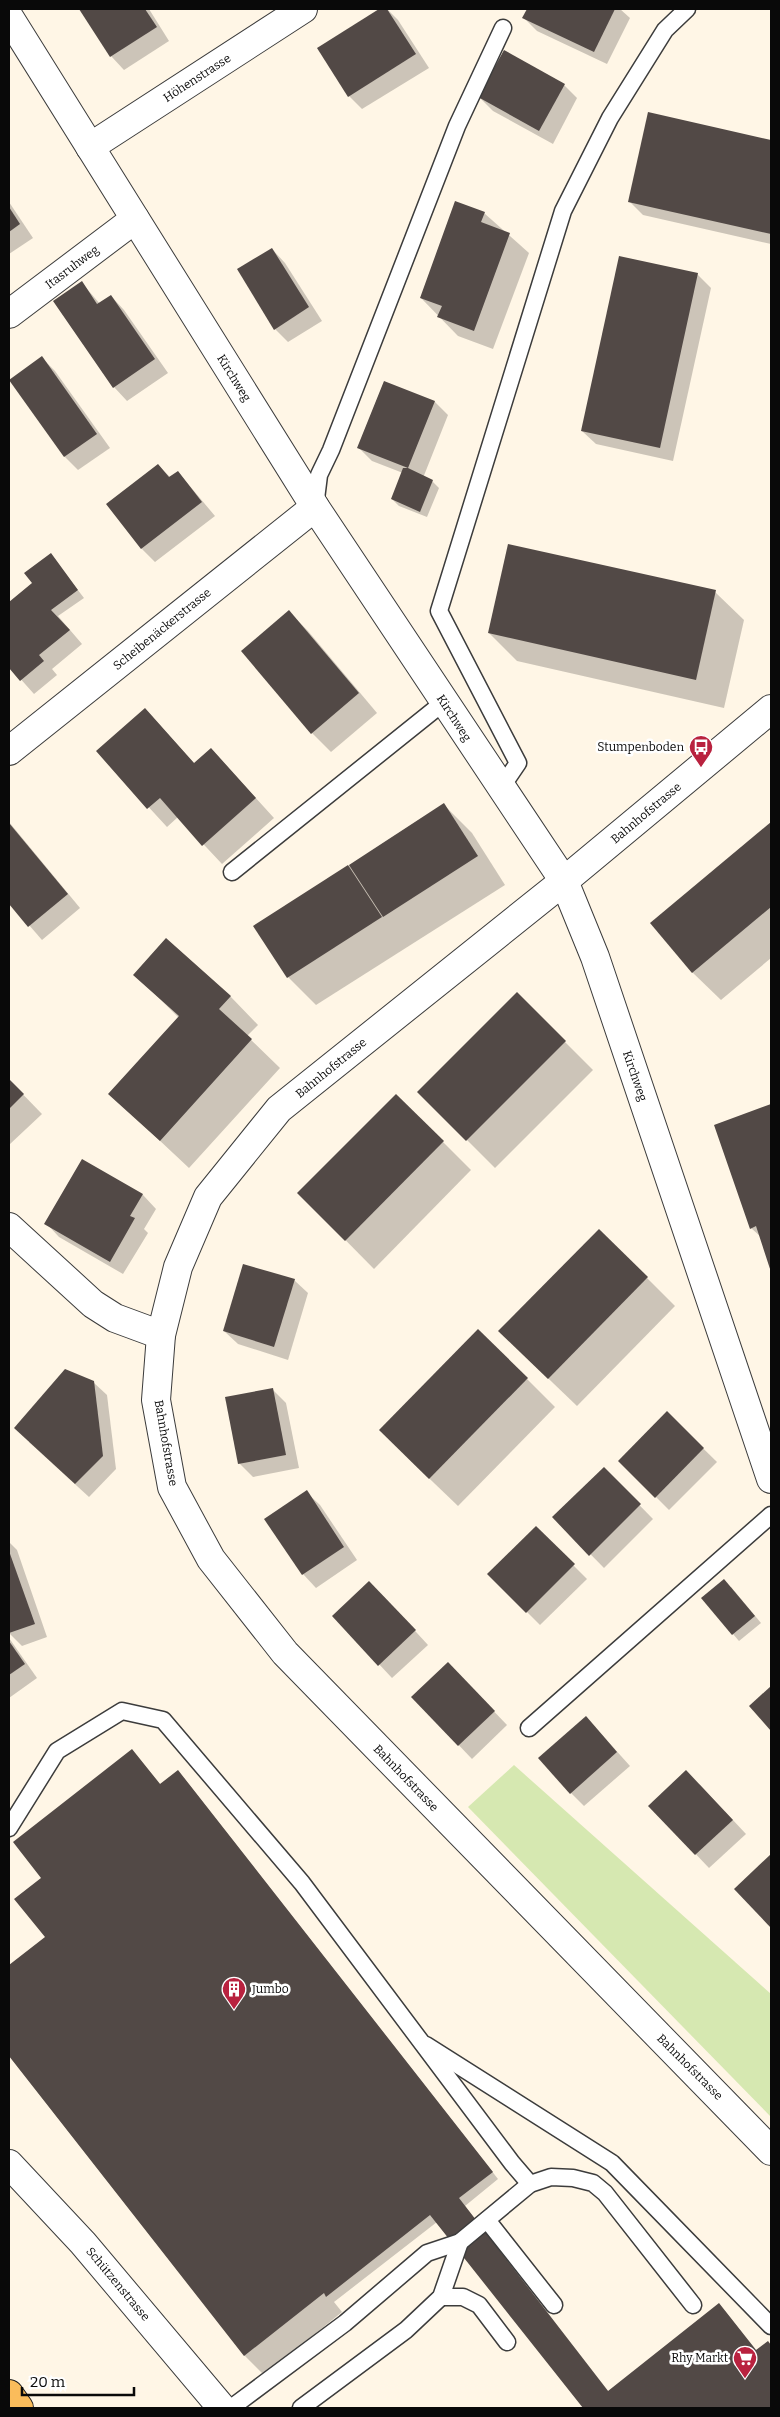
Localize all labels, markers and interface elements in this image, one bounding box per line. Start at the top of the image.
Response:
street label: Höhenstrasse [161,51,233,105]
street label: Itasruhweg [43,242,102,292]
street label: Kirchweg [214,352,254,404]
street label: Scheibenäckerstrasse [110,585,214,673]
street label: Kirchweg [434,692,474,744]
bus stop icon: Stumpenboden [688,734,714,768]
place label: Stumpenboden [597,740,684,754]
street label: Bahnhofstrasse [608,780,684,846]
street label: Bahnhofstrasse [293,1035,369,1101]
street label: Kirchweg [620,1049,650,1103]
street label: Bahnhofstrasse [152,1399,180,1487]
street label: Bahnhofstrasse [371,1742,441,1814]
building icon: Jumbo [221,1976,247,2010]
place label: Jumbo [251,1982,289,1996]
street label: Bahnhofstrasse [654,2031,726,2103]
street label: Schützenstrasse [83,2244,153,2324]
supermarket icon: Rhy Markt [732,2345,758,2379]
place label: Rhy Markt [671,2351,729,2365]
scale bar [22,2364,135,2396]
text: 20 m [30,2373,66,2391]

